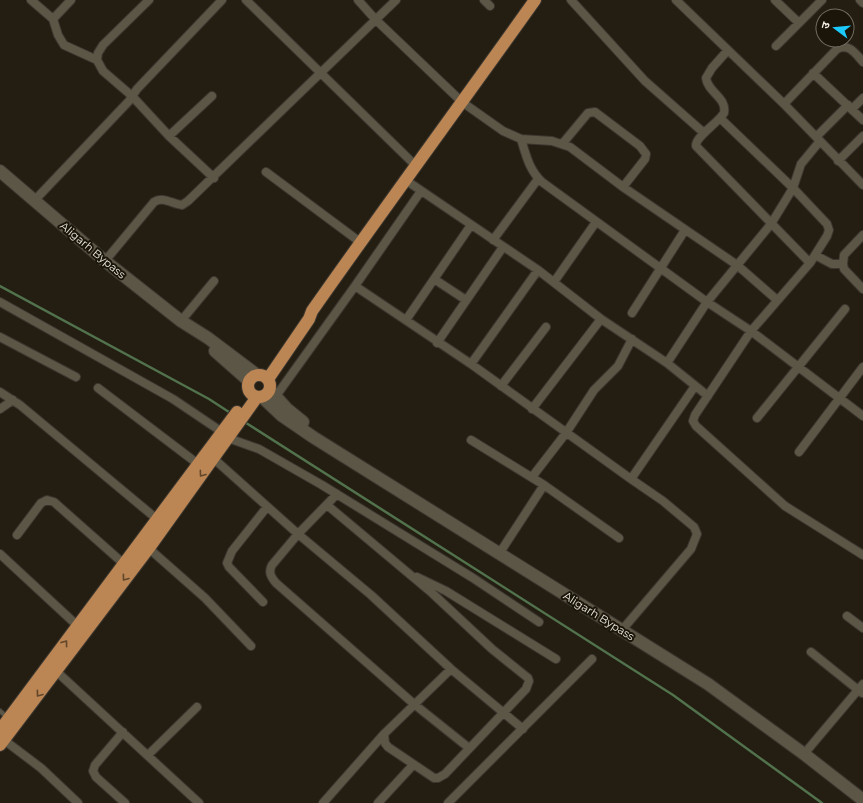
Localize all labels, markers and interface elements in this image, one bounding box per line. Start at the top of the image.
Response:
north arrow [815,8,855,48]
text: उ [818,20,833,30]
street label: Aligarh Bypass [57,218,129,282]
one-way arrow [200,469,207,476]
one-way arrow [123,574,130,581]
street label: Aligarh Bypass [561,588,638,644]
one-way arrow [61,640,68,647]
one-way arrow [37,689,44,696]

